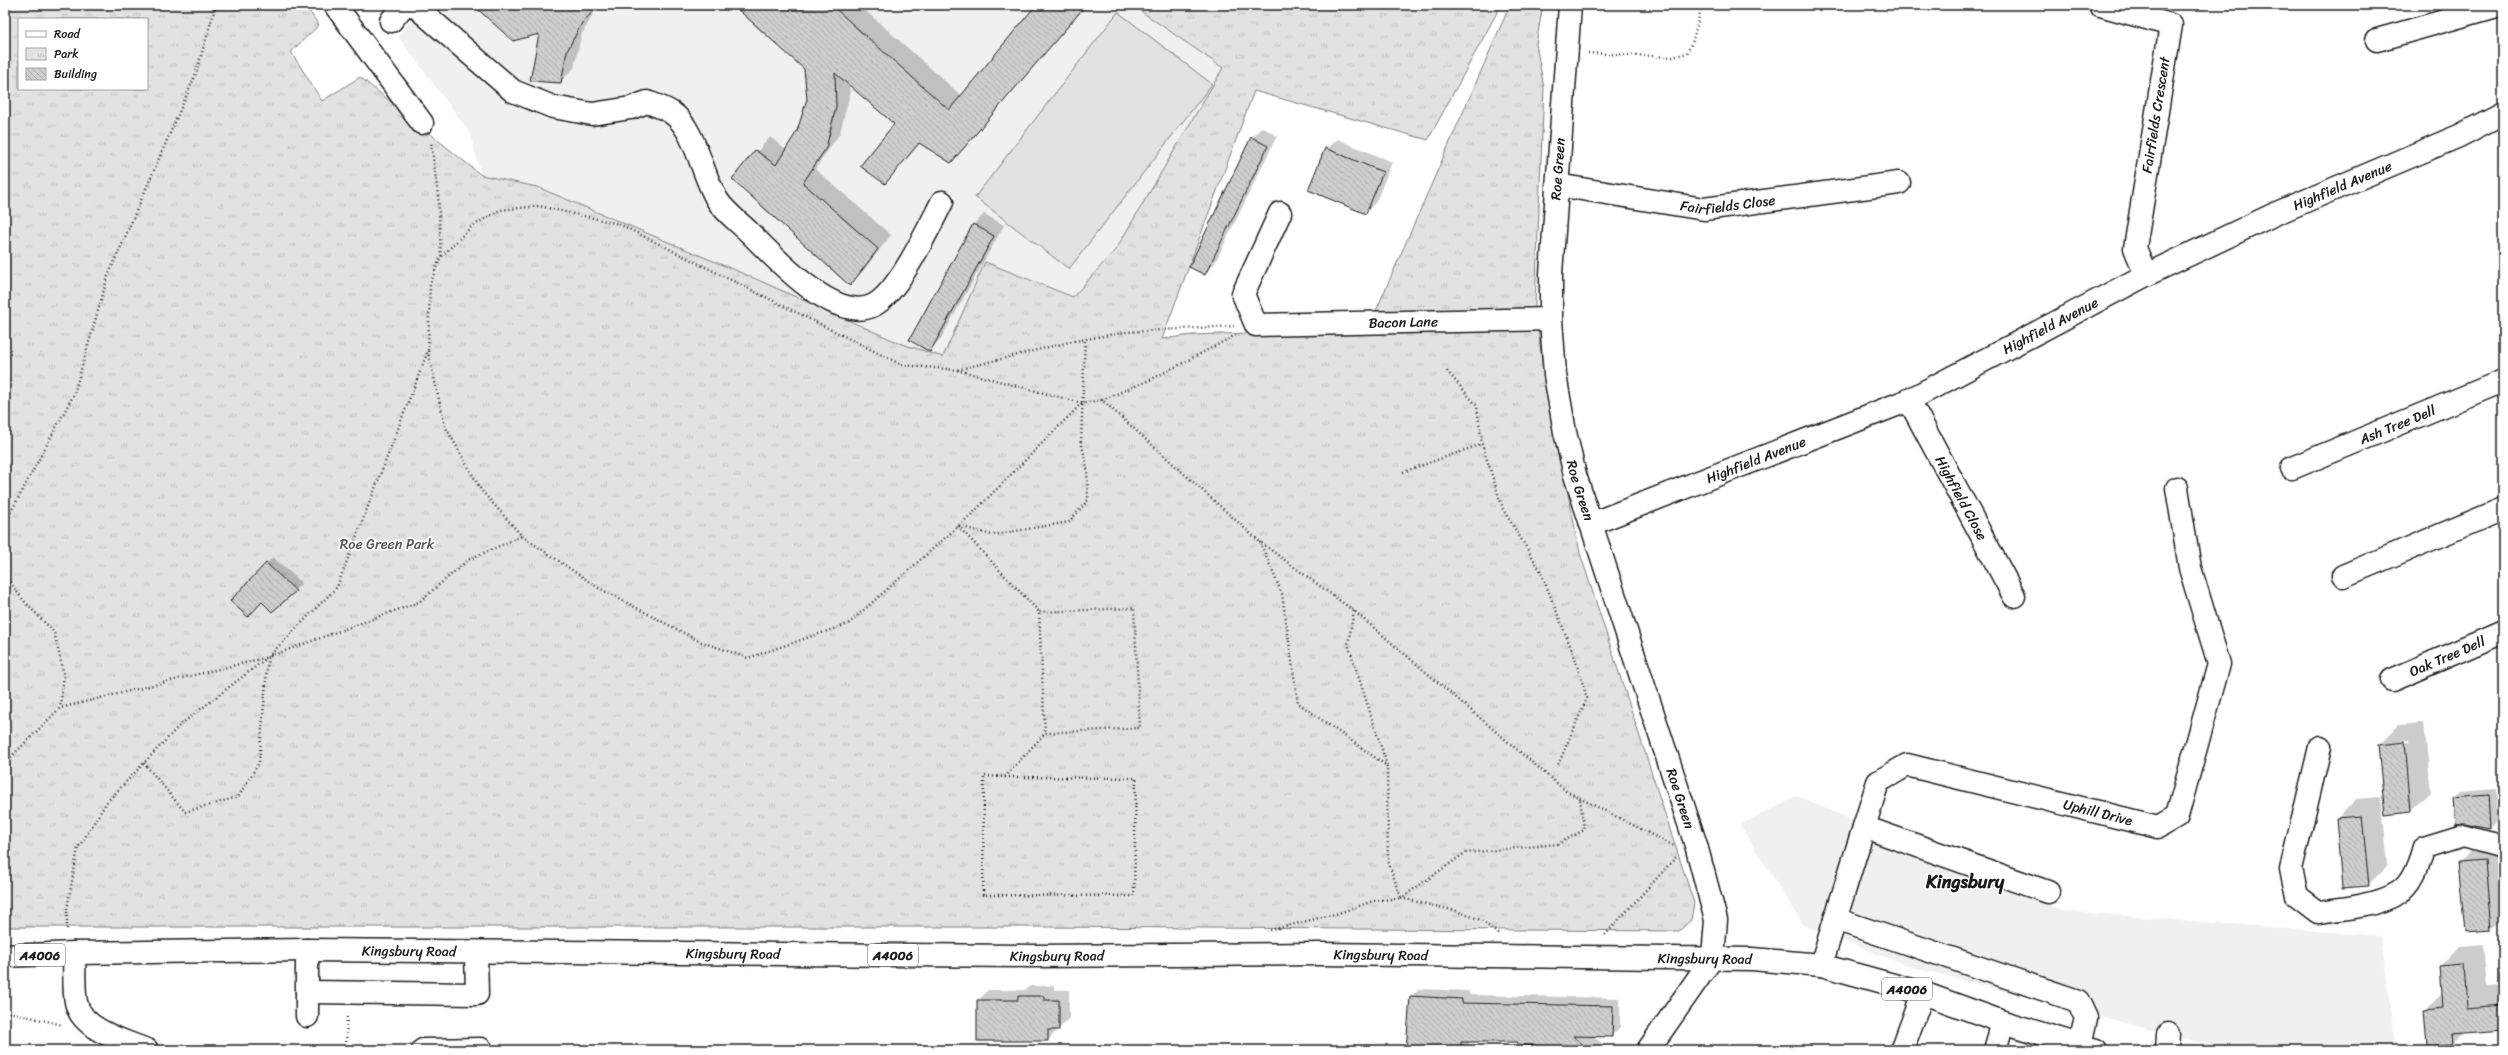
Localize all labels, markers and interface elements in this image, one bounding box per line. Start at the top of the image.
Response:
legend [18,18,148,90]
text: Road [54,23,81,45]
text: Park [54,43,79,65]
street label: Fairfields Crescent [2134,54,2178,175]
text: Building [54,63,97,85]
street label: Roe Green [1543,137,1573,201]
street label: Highfield Avenue [2289,153,2396,217]
street label: Fairfields Close [1678,187,1777,222]
street label: Highfield Avenue [1998,290,2103,361]
street label: Bacon Lane [1368,309,1438,335]
street label: Ash Tree Dell [2354,397,2440,452]
street label: Highfield Avenue [1702,429,1810,491]
street label: Highfield Close [1928,451,1995,545]
street label: Roe Green [1559,458,1602,524]
park label: Roe Green Park [340,532,435,557]
street label: Oak Tree Dell [2405,628,2490,684]
street label: Roe Green [1659,765,1702,832]
street label: Uphill Drive [2061,792,2136,833]
district label: Kingsbury [1925,866,2005,898]
street label: Kingsbury Road [362,938,458,964]
street label: Kingsbury Road [686,941,782,966]
street label: Kingsbury Road [1334,942,1430,968]
street label: Kingsbury Road [1010,943,1106,969]
road number: A4006 [15,944,65,966]
road number: A4006 [868,944,918,966]
street label: Kingsbury Road [1658,945,1754,972]
road number: A4006 [1882,978,1932,1000]

